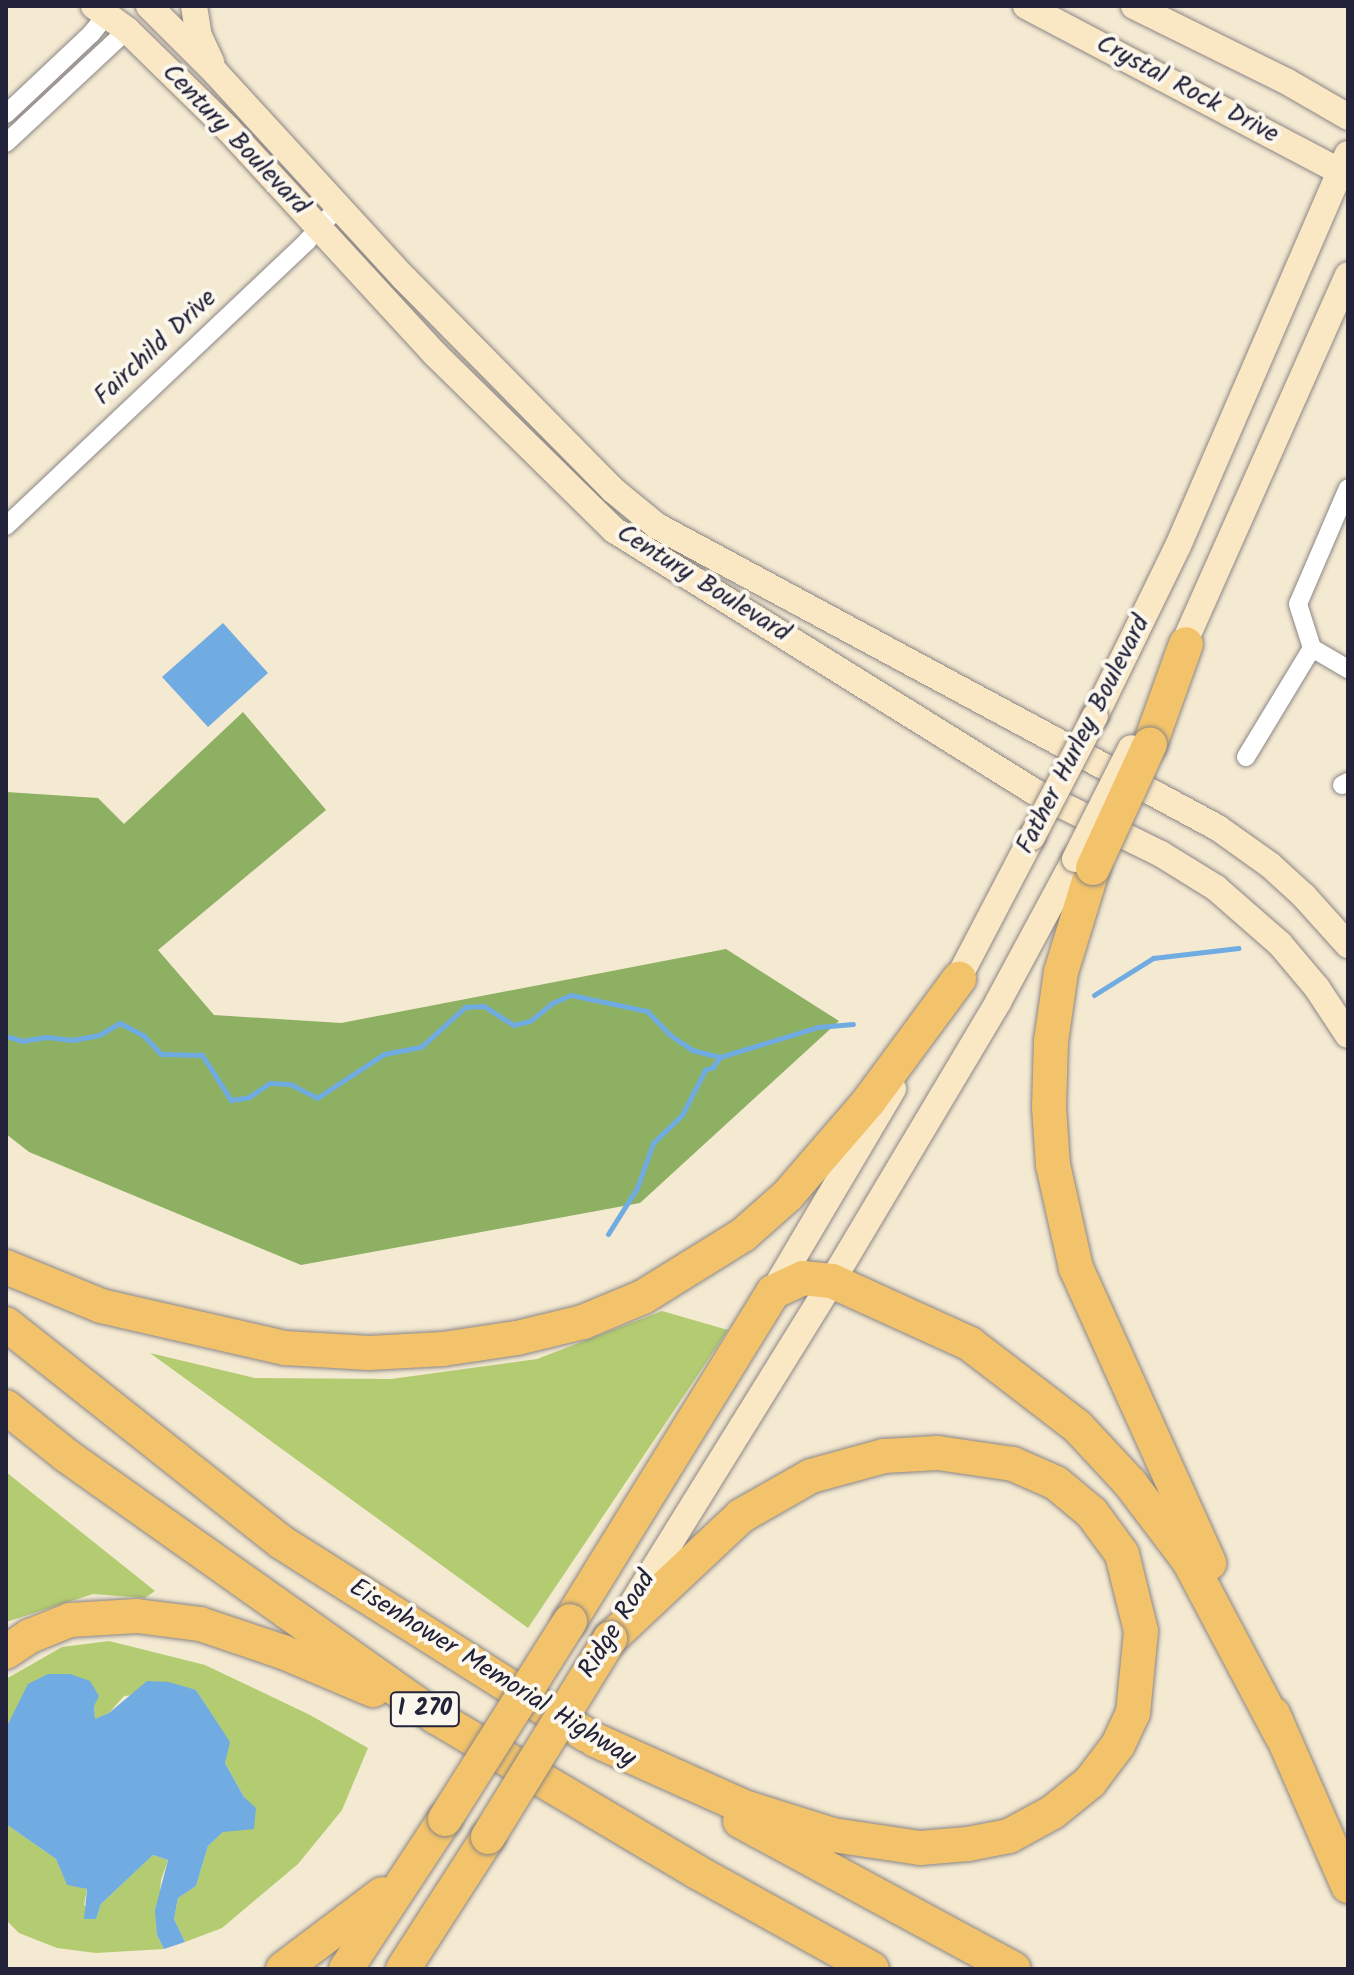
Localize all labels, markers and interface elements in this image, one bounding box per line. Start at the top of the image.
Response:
street label: Crystal Rock Drive [1091,29,1283,151]
street label: Century Boulevard [155,58,315,222]
street label: Fairchild Drive [88,283,224,413]
street label: Century Boulevard [611,518,795,650]
street label: Father Hurley Boulevard [1010,611,1158,859]
street label: Ridge Road [573,1565,663,1685]
street label: Eisenhower Memorial Highway [343,1573,641,1775]
road number: I 270 [389,1689,461,1729]

